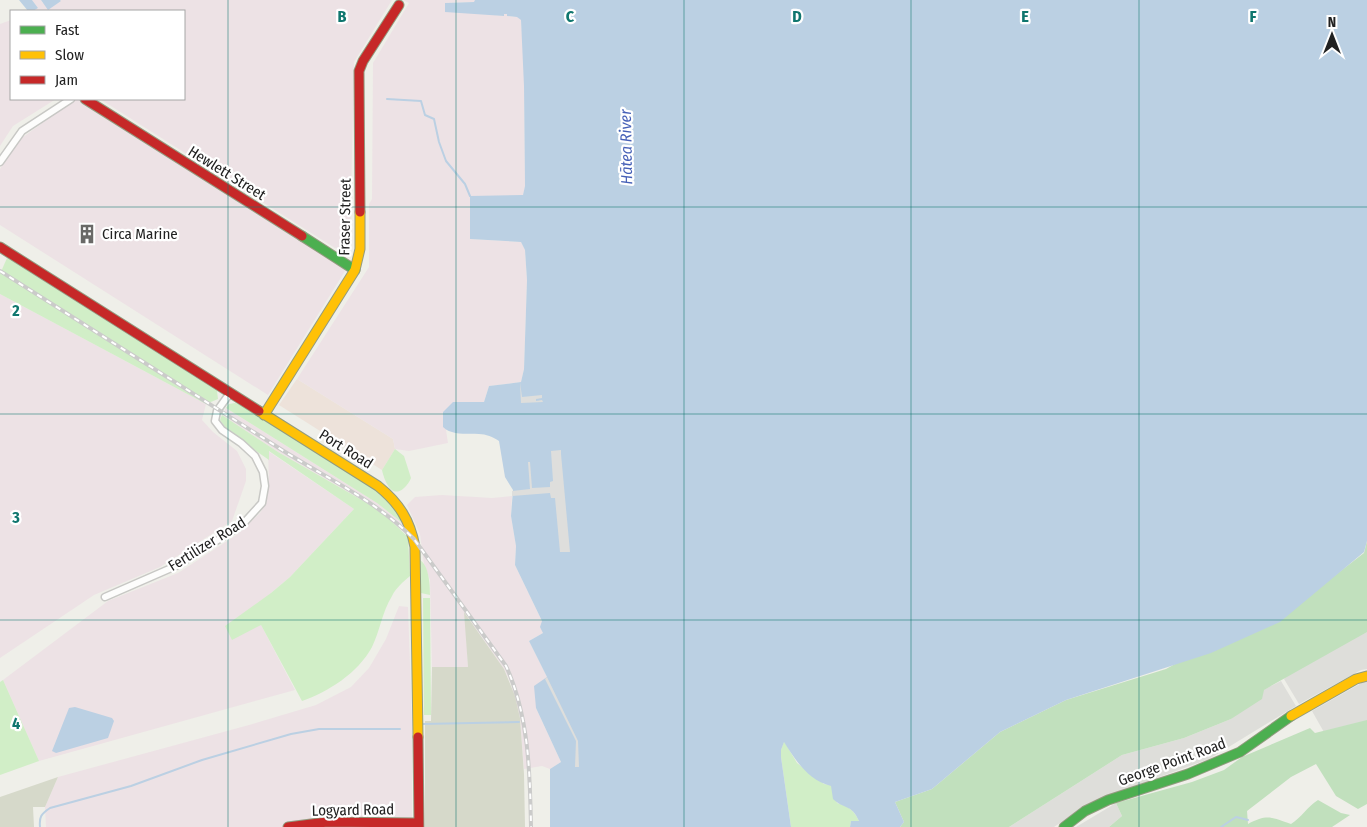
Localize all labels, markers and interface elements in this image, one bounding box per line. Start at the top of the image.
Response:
text: B [338,7,347,26]
text: C [566,7,575,26]
text: D [792,7,802,26]
text: E [1021,7,1029,26]
text: F [1249,7,1257,26]
legend [10,10,185,100]
north arrow [1307,10,1357,60]
text: N [1328,14,1336,31]
text: Fast [55,21,79,39]
text: Slow [55,46,84,64]
text: Jam [55,71,78,89]
water label: Hātea River [616,109,636,185]
street label: Hewlett Street [185,142,269,204]
street label: Fraser Street [335,178,355,256]
building icon: Circa Marine [76,223,98,245]
place label: Circa Marine [102,225,178,243]
text: 2 [11,301,20,320]
street label: Port Road [316,425,376,473]
text: 3 [11,508,20,527]
street label: Fertilizer Road [165,513,249,575]
text: 4 [12,714,20,733]
street label: George Point Road [1116,734,1228,790]
street label: Logyard Road [312,800,394,820]

